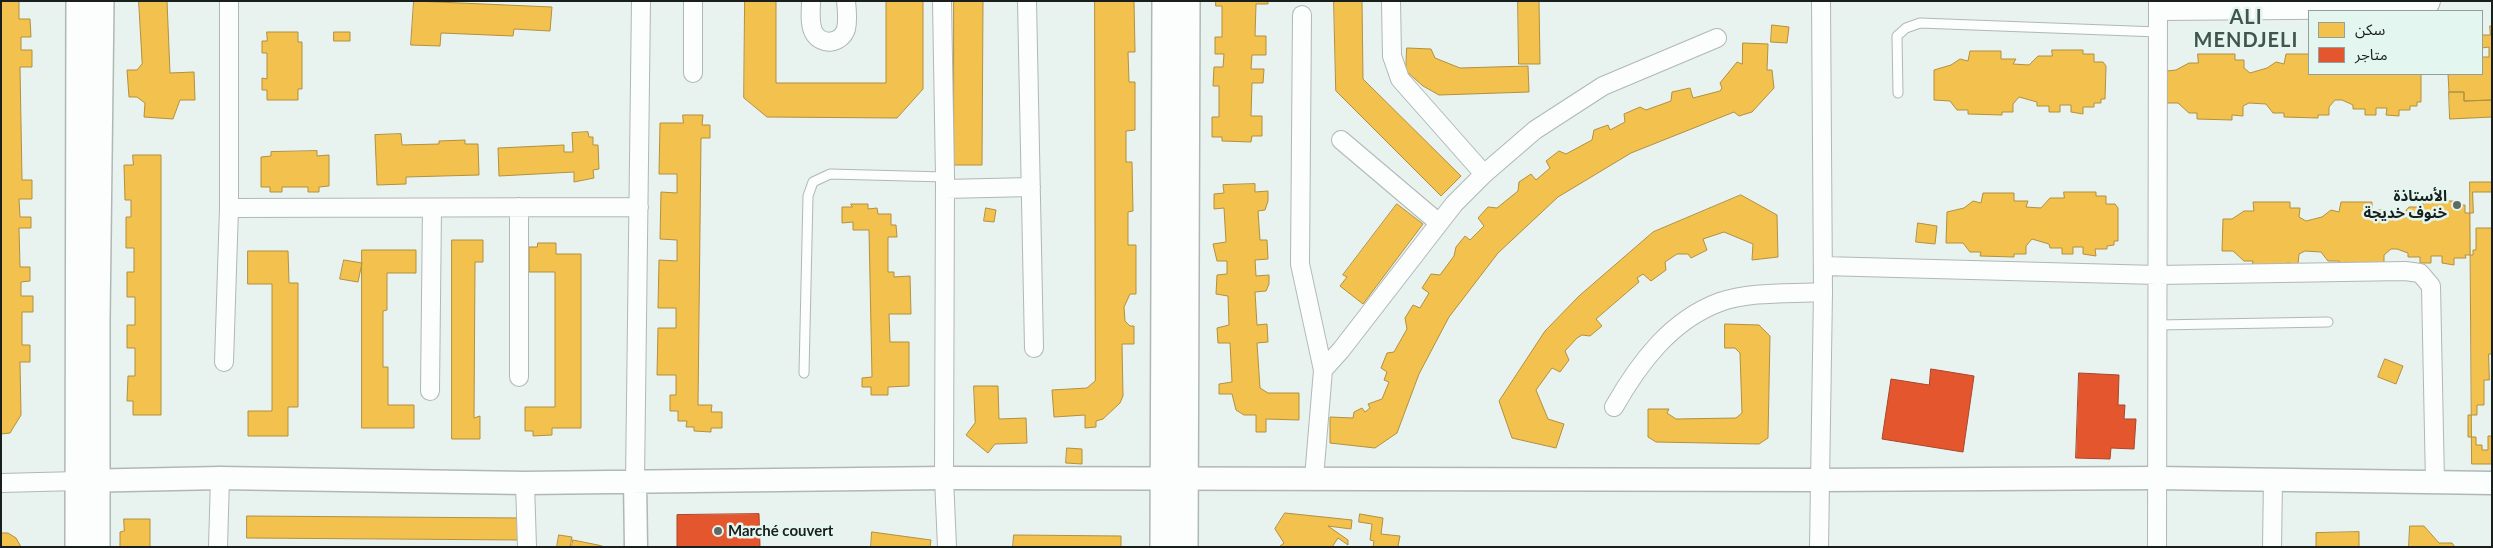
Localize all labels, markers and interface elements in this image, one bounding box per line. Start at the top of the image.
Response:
district label: ALI MENDJELI [2193,6,2299,53]
legend [2308,10,2483,75]
text: سكن [2355,20,2385,38]
text: متاجر [2355,45,2388,63]
place label: الأستاذة خنوف خديجة [2363,187,2447,222]
marker: الأستاذة خنوف خديجة [2451,199,2463,211]
place label: Marché couvert [728,522,833,540]
marker: Marché couvert [712,525,724,537]

